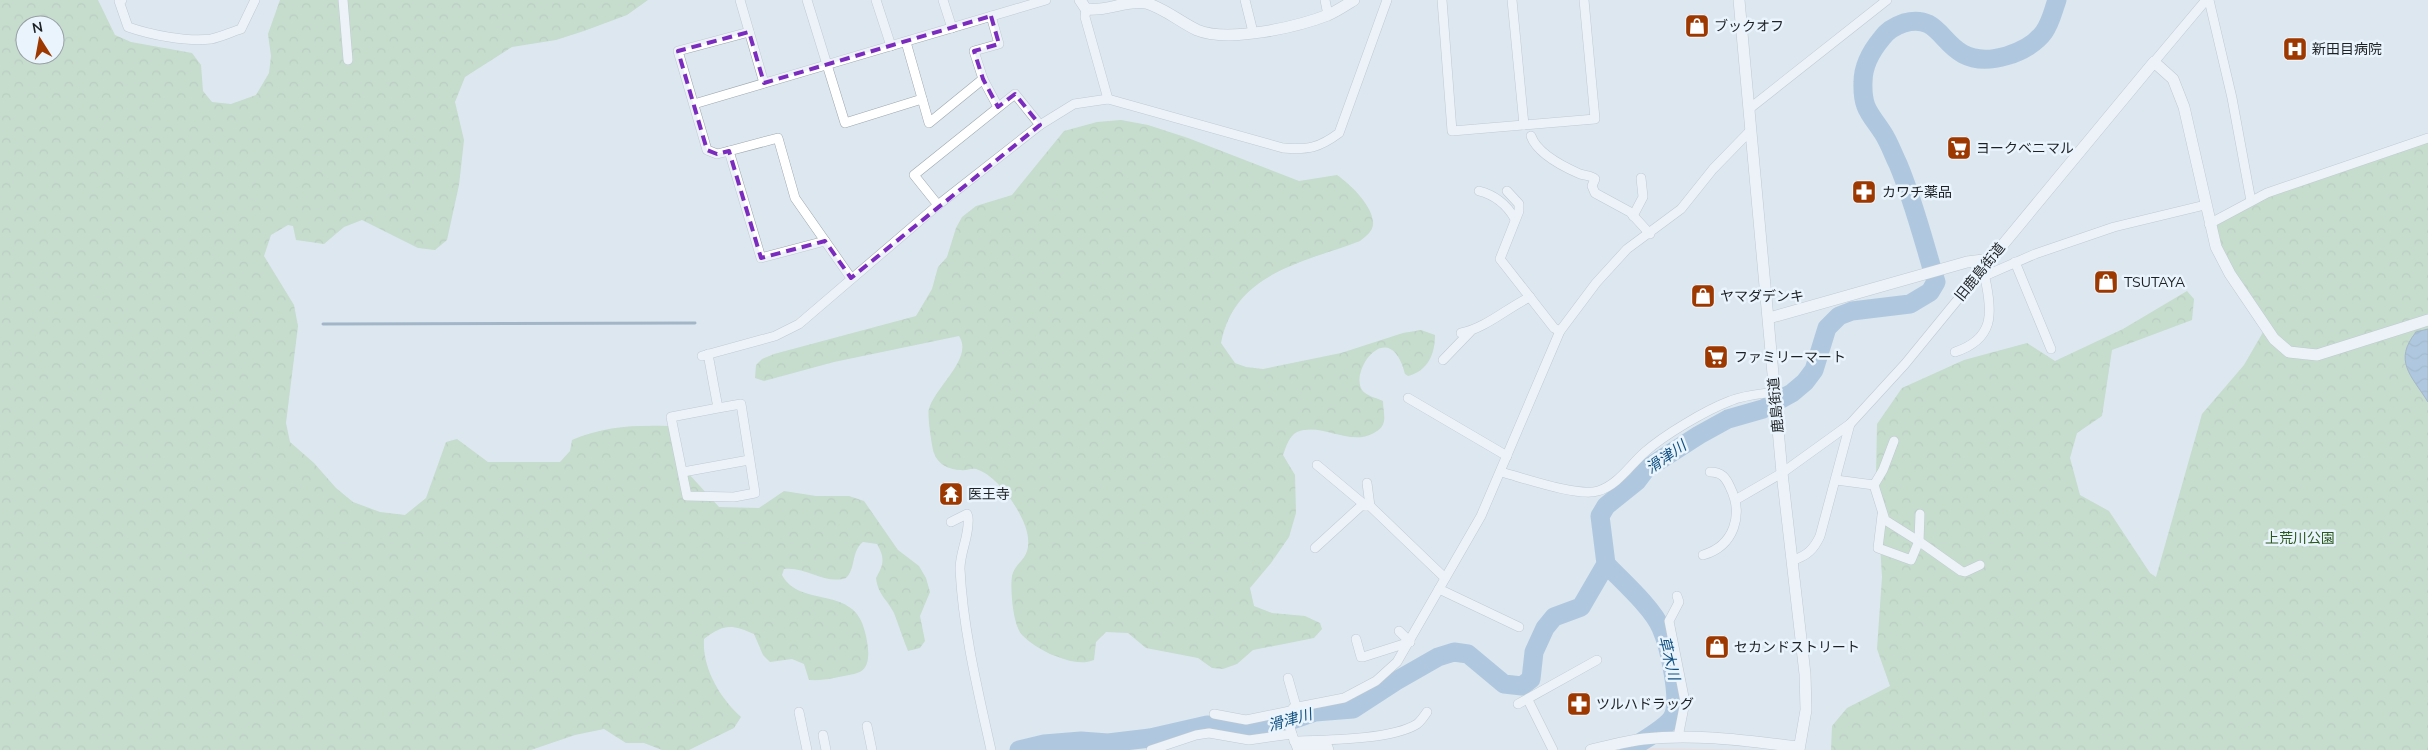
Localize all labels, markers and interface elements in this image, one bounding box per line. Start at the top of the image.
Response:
shop icon: ブックオフ [1684,13,1710,39]
north arrow [15,15,65,65]
text: N [31,17,45,38]
place label: ブックオフ [1714,17,1784,36]
hospital icon: 新田目病院 [2282,36,2308,62]
place label: 新田目病院 [2312,40,2382,59]
supermarket icon: ヨークベニマル [1946,135,1972,161]
place label: ヨークベニマル [1976,139,2074,158]
pharmacy icon: カワチ薬品 [1851,179,1877,205]
place label: カワチ薬品 [1882,183,1952,202]
street label: 旧鹿島街道 [1951,239,2009,305]
shop icon: TSUTAYA [2093,269,2119,295]
place label: TSUTAYA [2124,273,2185,292]
shop icon: ヤマダデンキ [1690,283,1716,309]
place label: ヤマダデンキ [1720,287,1804,306]
supermarket icon: ファミリーマート [1703,344,1729,370]
place label: ファミリーマート [1734,348,1846,367]
street label: 鹿島街道 [1764,376,1788,434]
water label: 滑津川 [1642,435,1692,478]
temple icon: 医王寺 [938,481,964,507]
place label: 医王寺 [968,485,1010,504]
park label: 上荒川公園 [2265,529,2335,548]
water label: 草木川 [1654,634,1685,684]
shop icon: セカンドストリート [1704,634,1730,660]
place label: セカンドストリート [1734,638,1860,657]
pharmacy icon: ツルハドラッグ [1566,691,1592,717]
place label: ツルハドラッグ [1596,695,1694,714]
water label: 滑津川 [1266,704,1316,736]

